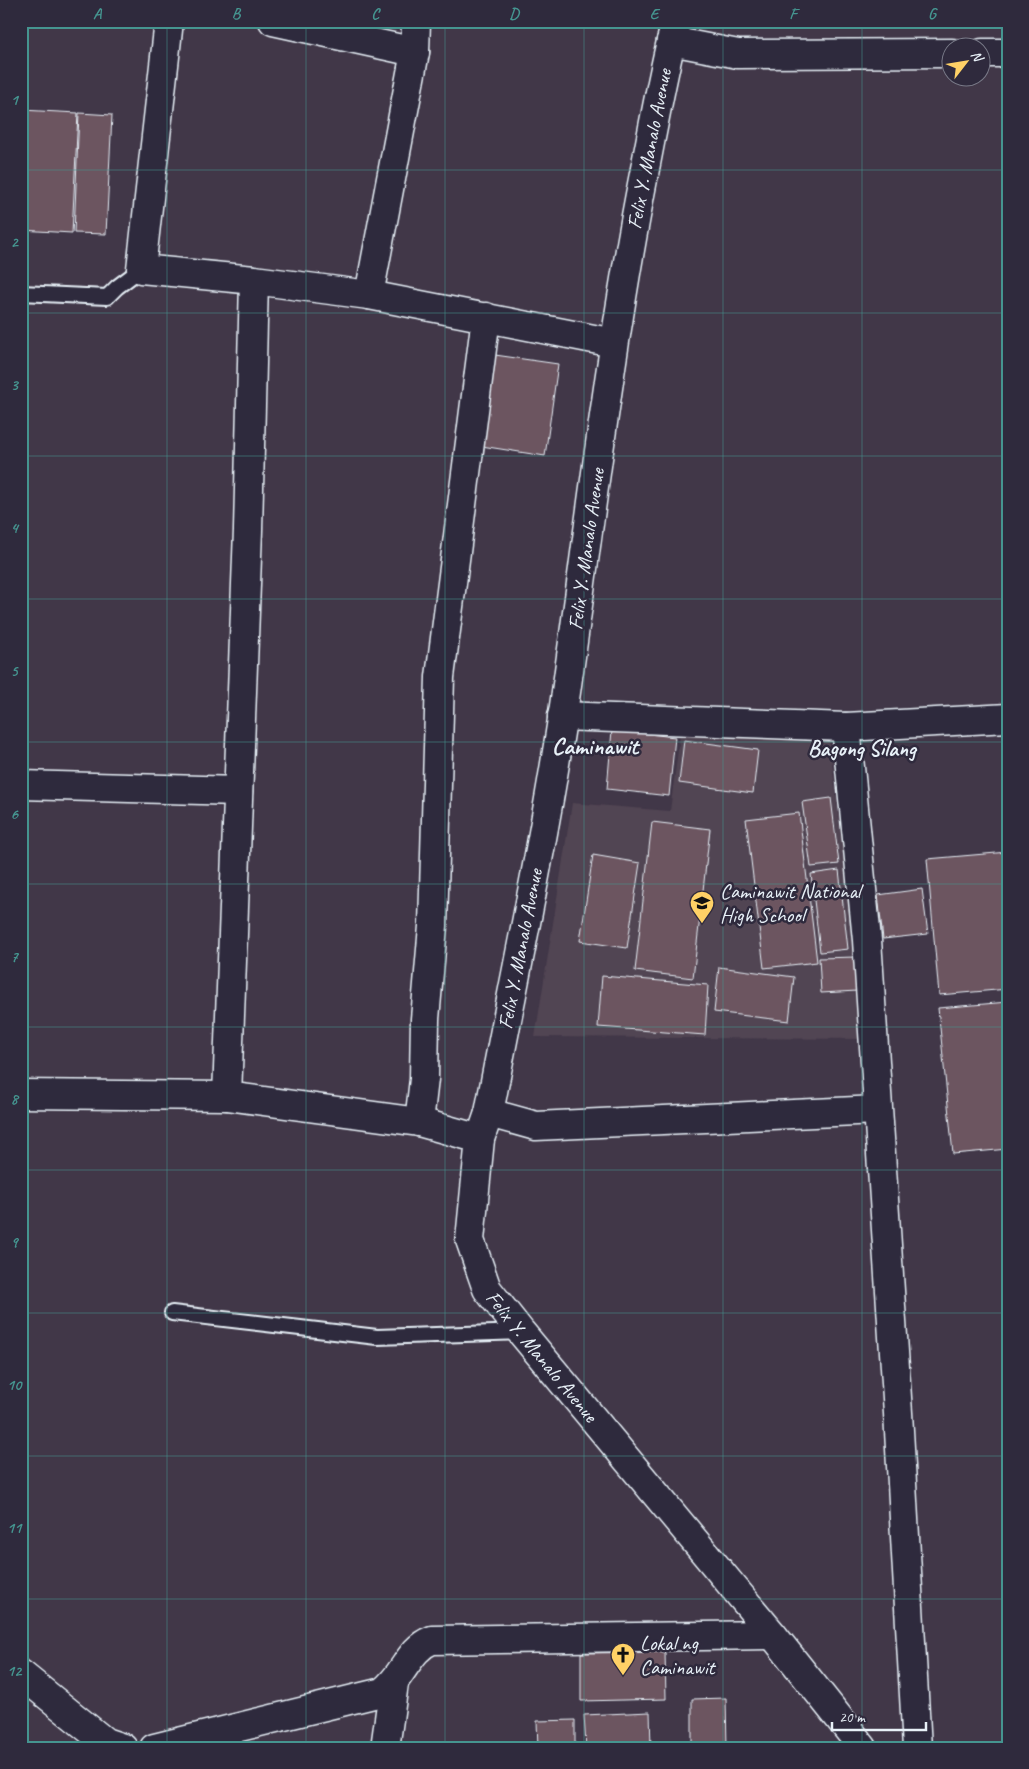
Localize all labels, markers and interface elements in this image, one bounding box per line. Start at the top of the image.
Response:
text: A [93,4,103,24]
text: B [232,4,242,24]
text: C [371,4,381,24]
text: D [509,4,520,24]
text: E [650,4,661,24]
text: F [789,4,800,24]
text: G [928,4,938,24]
north arrow [942,38,992,88]
text: N [967,47,987,66]
street label: Felix Y. Manalo Avenue [621,66,677,231]
text: 1 [10,90,19,110]
text: 2 [10,232,19,252]
text: 3 [10,375,19,395]
street label: Felix Y. Manalo Avenue [562,466,610,631]
text: 4 [10,518,19,538]
text: 5 [11,661,20,681]
district label: Caminawit [552,731,641,761]
district label: Bagong Silang [808,735,918,763]
text: 6 [10,804,19,824]
street label: Felix Y. Manalo Avenue [492,866,548,1031]
place label: Caminawit National High School [720,878,864,928]
school or university icon: Caminawit National High School [689,890,715,924]
text: 7 [10,947,19,967]
text: 8 [10,1089,19,1109]
text: 9 [10,1232,19,1252]
street label: Felix Y. Manalo Avenue [480,1285,604,1428]
text: 10 [7,1375,23,1395]
text: 11 [7,1518,23,1538]
place label: Lokal ng Caminawit [640,1630,717,1680]
church icon: Lokal ng Caminawit [610,1642,636,1676]
text: 12 [7,1661,23,1681]
scale bar [832,1699,925,1731]
text: 20 m [839,1708,866,1727]

